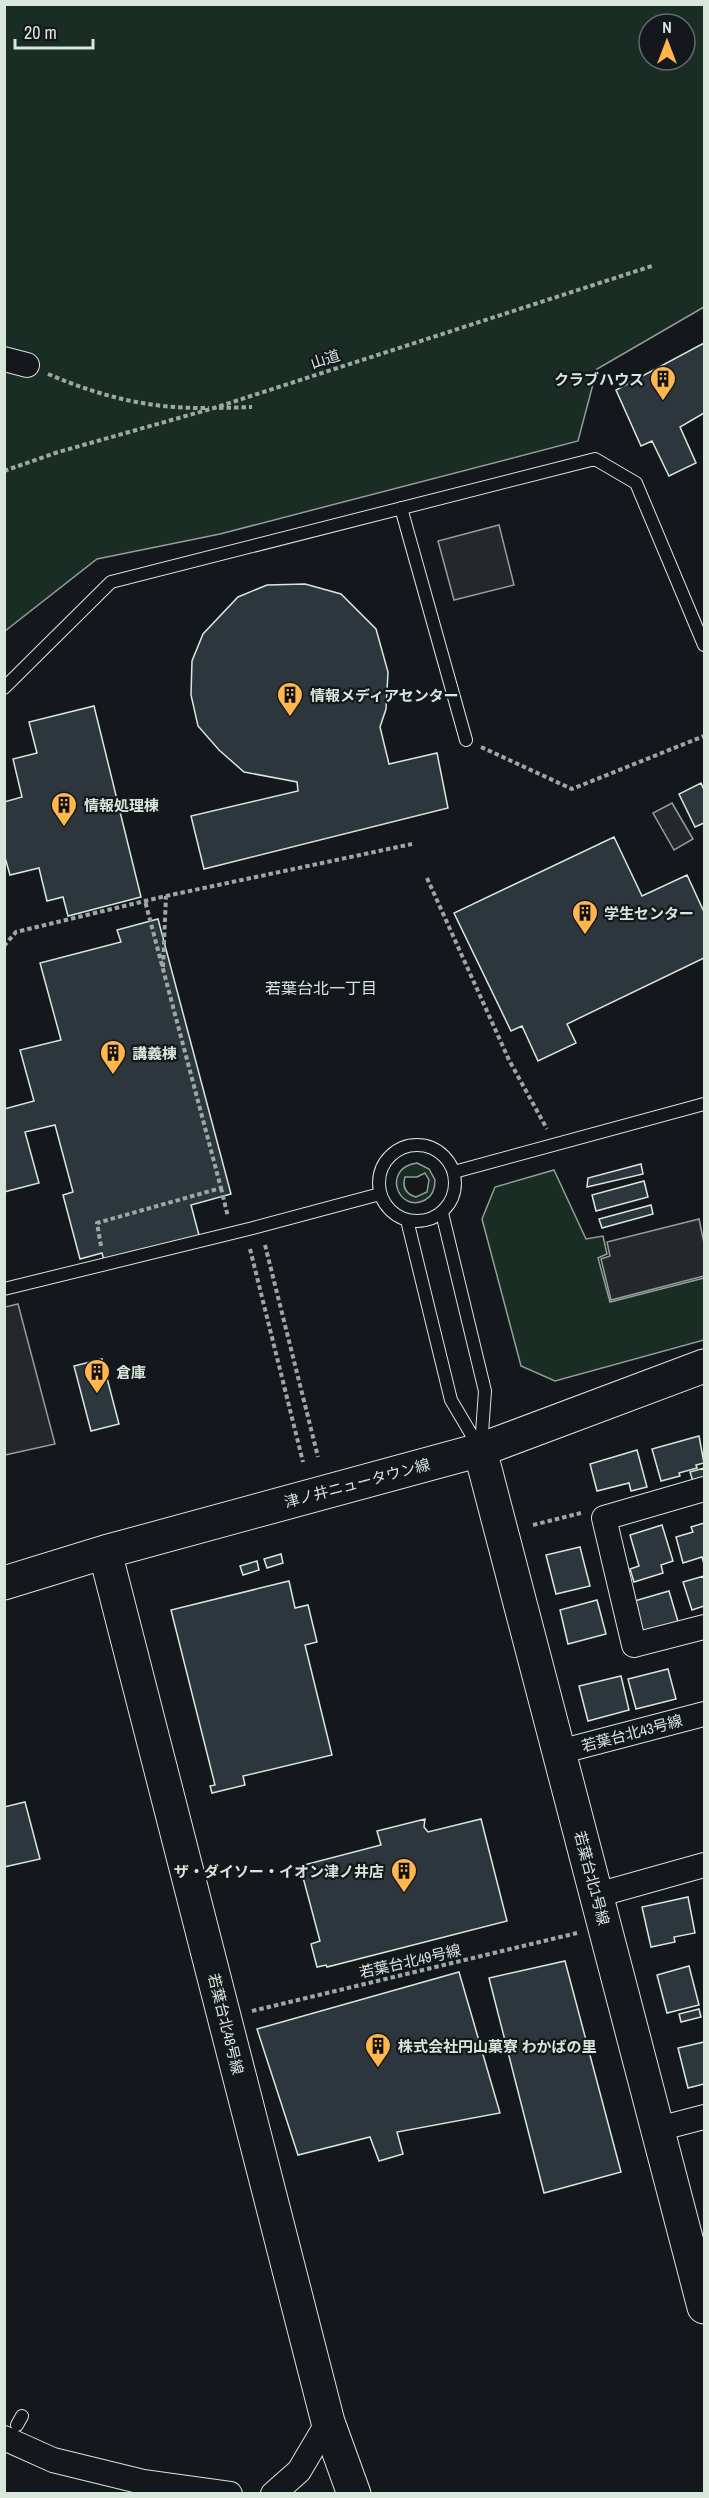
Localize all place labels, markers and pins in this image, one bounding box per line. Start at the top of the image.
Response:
building icon: クラブハウス [648,364,678,402]
place label: クラブハウス [554,369,644,390]
building icon: 情報メディアセンター [275,680,305,718]
place label: 情報メディアセンター [310,685,459,706]
building icon: 情報処理棟 [49,790,79,828]
place label: 情報処理棟 [84,795,159,816]
building icon: 学生センター [570,898,600,936]
place label: 学生センター [604,903,694,924]
building icon: 講義棟 [98,1038,128,1076]
place label: 講義棟 [132,1043,177,1064]
building icon: 倉庫 [82,1357,112,1395]
place label: 倉庫 [116,1362,146,1383]
building icon: ザ・ダイソー・イオン津ノ井店 [389,1856,419,1894]
place label: ザ・ダイソー・イオン津ノ井店 [174,1861,384,1882]
building icon: 株式会社円山菓寮 わかばの里 [363,2031,393,2069]
place label: 株式会社円山菓寮 わかばの里 [398,2036,596,2057]

